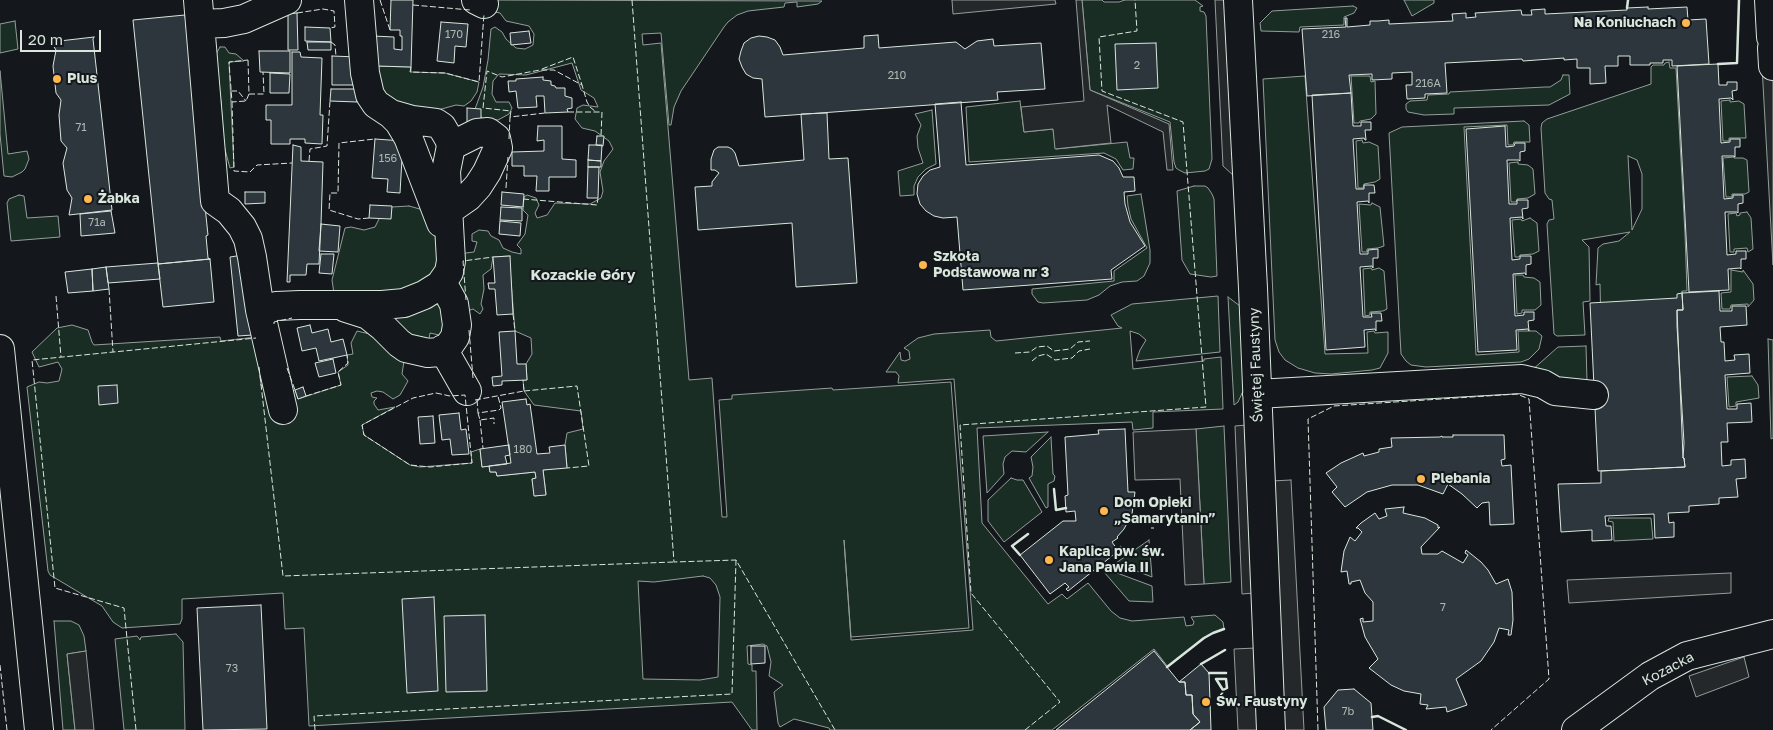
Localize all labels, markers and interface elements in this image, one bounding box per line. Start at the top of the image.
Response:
place label: Na Koniuchach [1574,15,1676,31]
marker: Na Koniuchach [1680,17,1692,29]
scale bar [22,20,104,52]
house number: 170 [445,28,463,42]
house number: 216 [1322,28,1340,42]
text: 20 m [28,30,63,48]
house number: 2 [1134,59,1140,73]
house number: 210 [888,69,906,83]
place label: Plus [67,71,97,87]
marker: Plus [51,73,63,85]
house number: 216A [1415,77,1441,91]
house number: 71 [75,121,87,135]
house number: 156 [379,152,397,166]
place label: Żabka [98,191,140,207]
marker: Żabka [82,193,94,205]
house number: 71a [88,216,106,230]
place label: Szkoła Podstawowa nr 3 [933,249,1049,282]
marker: Szkoła Podstawowa nr 3 [917,259,929,271]
district label: Kozackie Góry [530,266,636,284]
street label: Świętej Faustyny [1246,307,1266,423]
house number: 180 [514,443,532,457]
place label: Plebania [1431,471,1490,487]
marker: Plebania [1415,473,1427,485]
place label: Dom Opieki „Samarytanin” [1114,495,1216,528]
marker: Dom Opieki „Samarytanin” [1098,505,1110,517]
place label: Kaplica pw. św. Jana Pawia II [1059,544,1165,576]
marker: Kaplica pw. św. Jana Pawia II [1043,554,1055,566]
house number: 7 [1440,601,1446,615]
street label: Kozacka [1639,648,1697,690]
house number: 73 [226,662,238,676]
place label: Św. Faustyny [1216,694,1307,710]
marker: Św. Faustyny [1200,696,1212,708]
house number: 7b [1342,705,1354,719]

